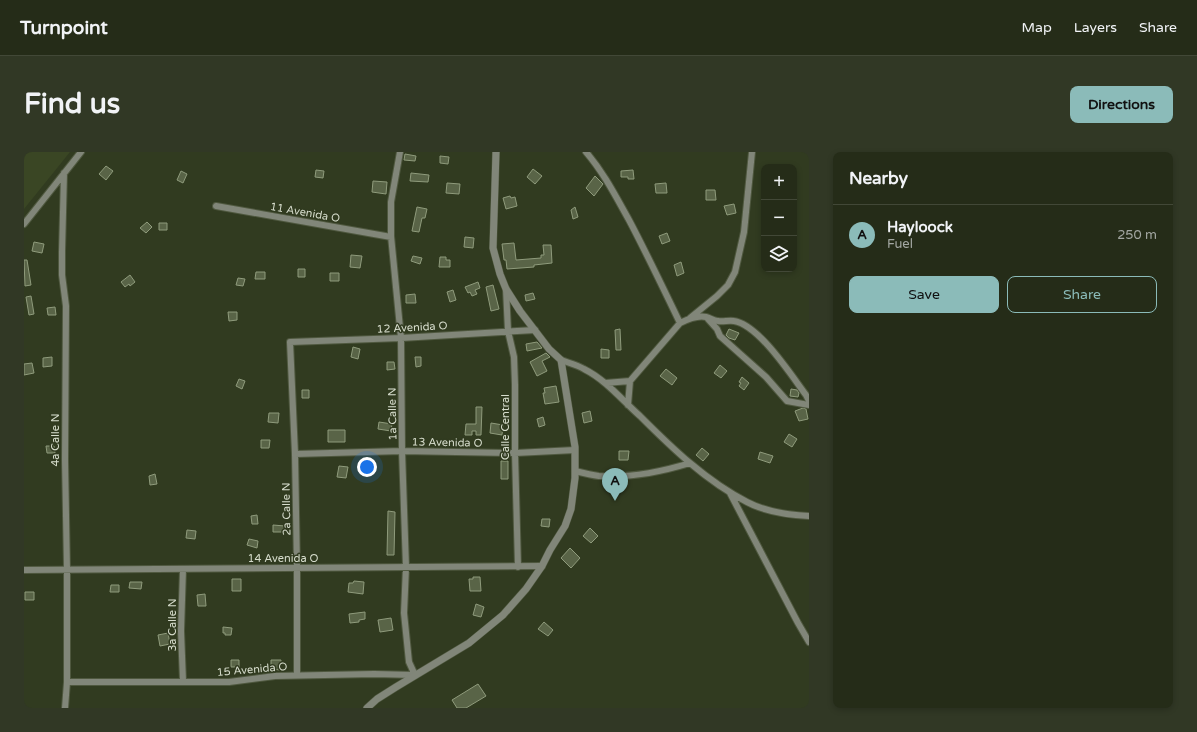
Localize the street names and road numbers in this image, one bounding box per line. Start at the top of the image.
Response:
street label: 11 Avenida O [269,200,341,225]
street label: 12 Avenida O [376,319,448,336]
street label: 1a Calle N [386,387,399,441]
street label: Calle Central [499,394,512,460]
street label: 4a Calle N [49,413,62,467]
street label: 13 Avenida O [411,435,483,450]
street label: 2a Calle N [280,482,293,536]
street label: 14 Avenida O [248,552,318,565]
street label: 3a Calle N [166,598,179,652]
street label: 15 Avenida O [216,660,288,679]

